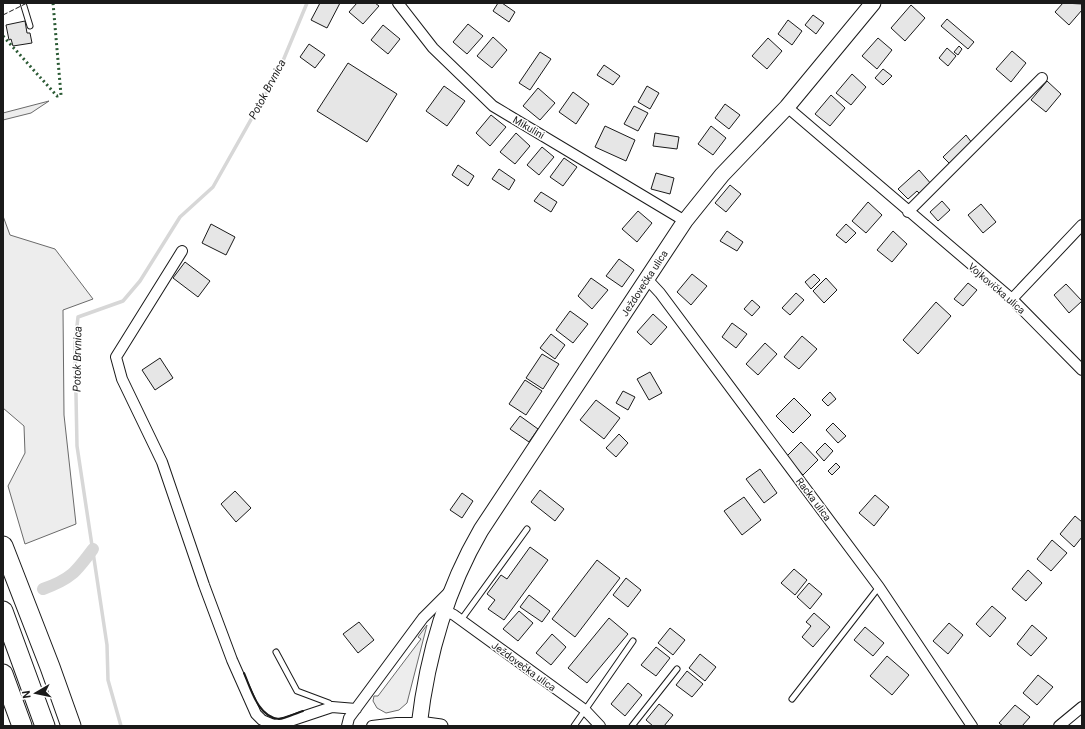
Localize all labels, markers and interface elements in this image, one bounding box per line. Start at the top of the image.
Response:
water label: Potok Brvnica [246,57,289,121]
street label: Mikulini [511,114,546,141]
street label: Ježdovečka ulica [619,248,670,318]
street label: Vojkovička ulica [966,261,1027,316]
water label: Potok Brvnica [70,326,85,392]
street label: Racka ulica [794,476,833,523]
street label: Ježdovečka ulica [490,640,558,693]
north arrow [16,673,56,713]
text: N [20,689,34,699]

